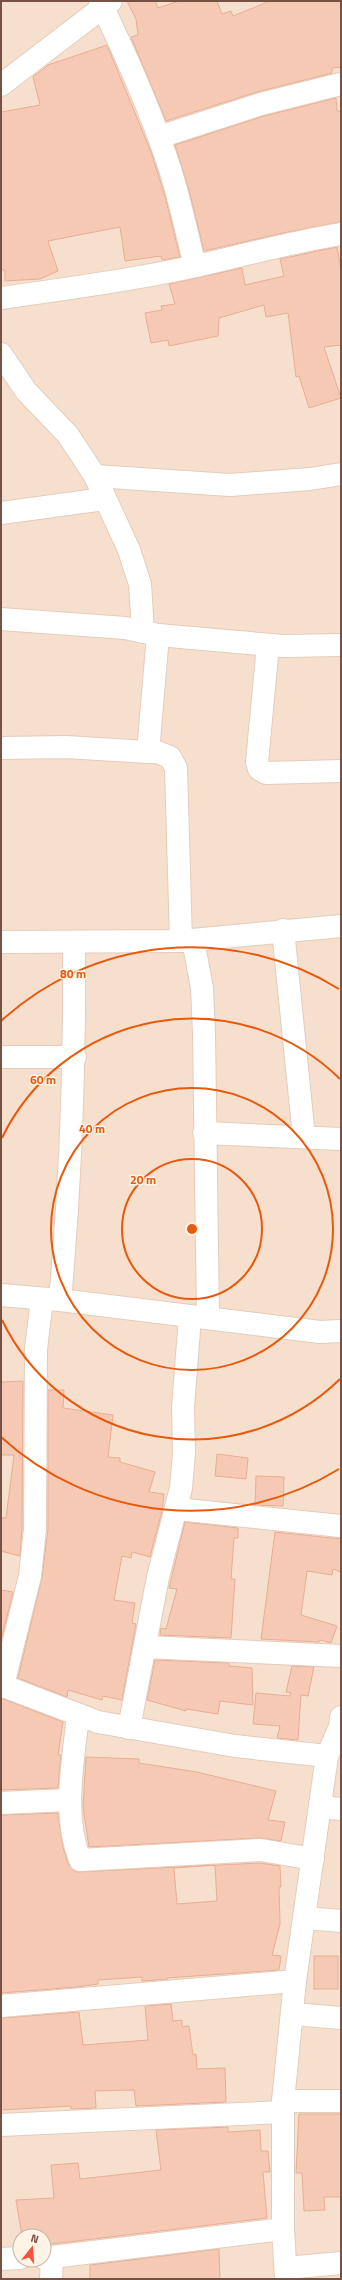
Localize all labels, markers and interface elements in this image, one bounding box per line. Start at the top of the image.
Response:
text: 80 m [60,964,86,983]
text: 60 m [30,1070,56,1089]
text: 40 m [79,1119,105,1138]
text: 20 m [130,1170,156,1189]
centre of rings [185,1222,199,1236]
north arrow [12,2228,52,2268]
text: N [29,2230,41,2247]

